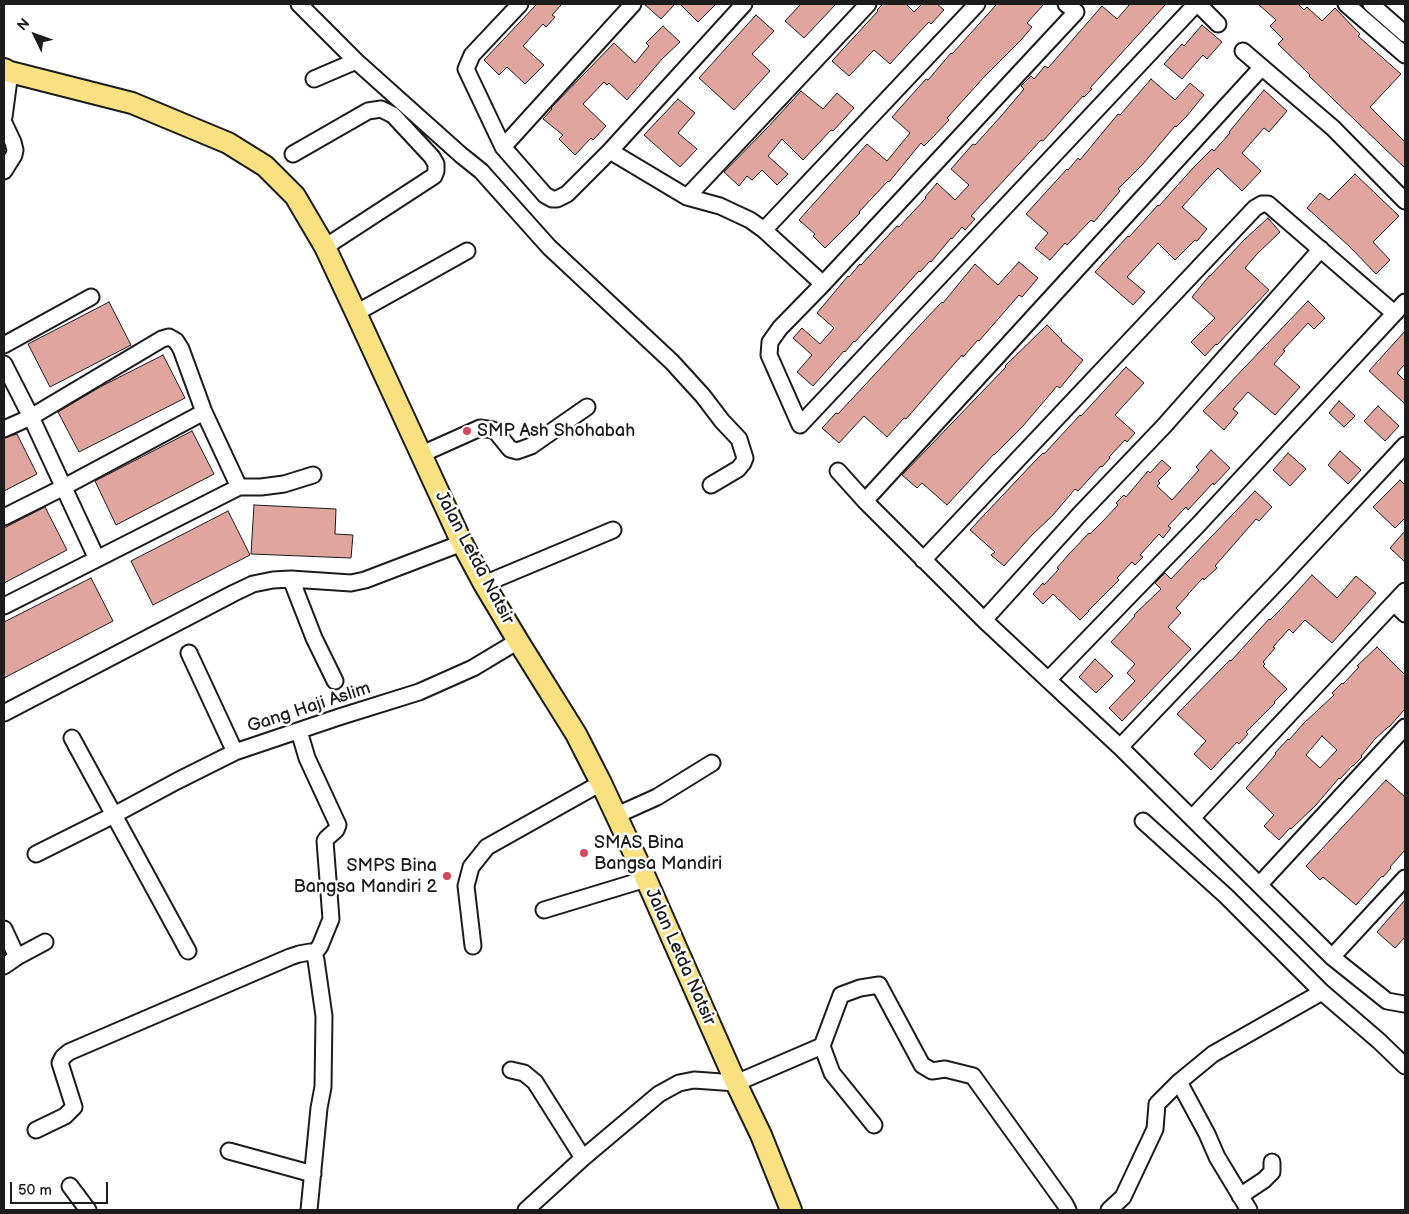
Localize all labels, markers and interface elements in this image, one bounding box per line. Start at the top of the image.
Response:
north arrow [10,10,60,60]
text: N [14,15,33,34]
place label: SMP Ash Shohabah [477,420,635,442]
marker: SMP Ash Shohabah [461,425,473,437]
street label: Jalan Letda Natsir [430,488,518,628]
street label: Gang Haji Aslim [245,678,373,738]
place label: SMAS Bina Bangsa Mandiri [594,832,722,874]
marker: SMAS Bina Bangsa Mandiri [578,847,590,859]
place label: SMPS Bina Bangsa Mandiri 2 [293,855,437,898]
marker: SMPS Bina Bangsa Mandiri 2 [441,870,453,882]
street label: Jalan Letda Natsir [640,885,720,1029]
scale bar [12,1172,110,1204]
text: 50 m [18,1181,52,1200]

